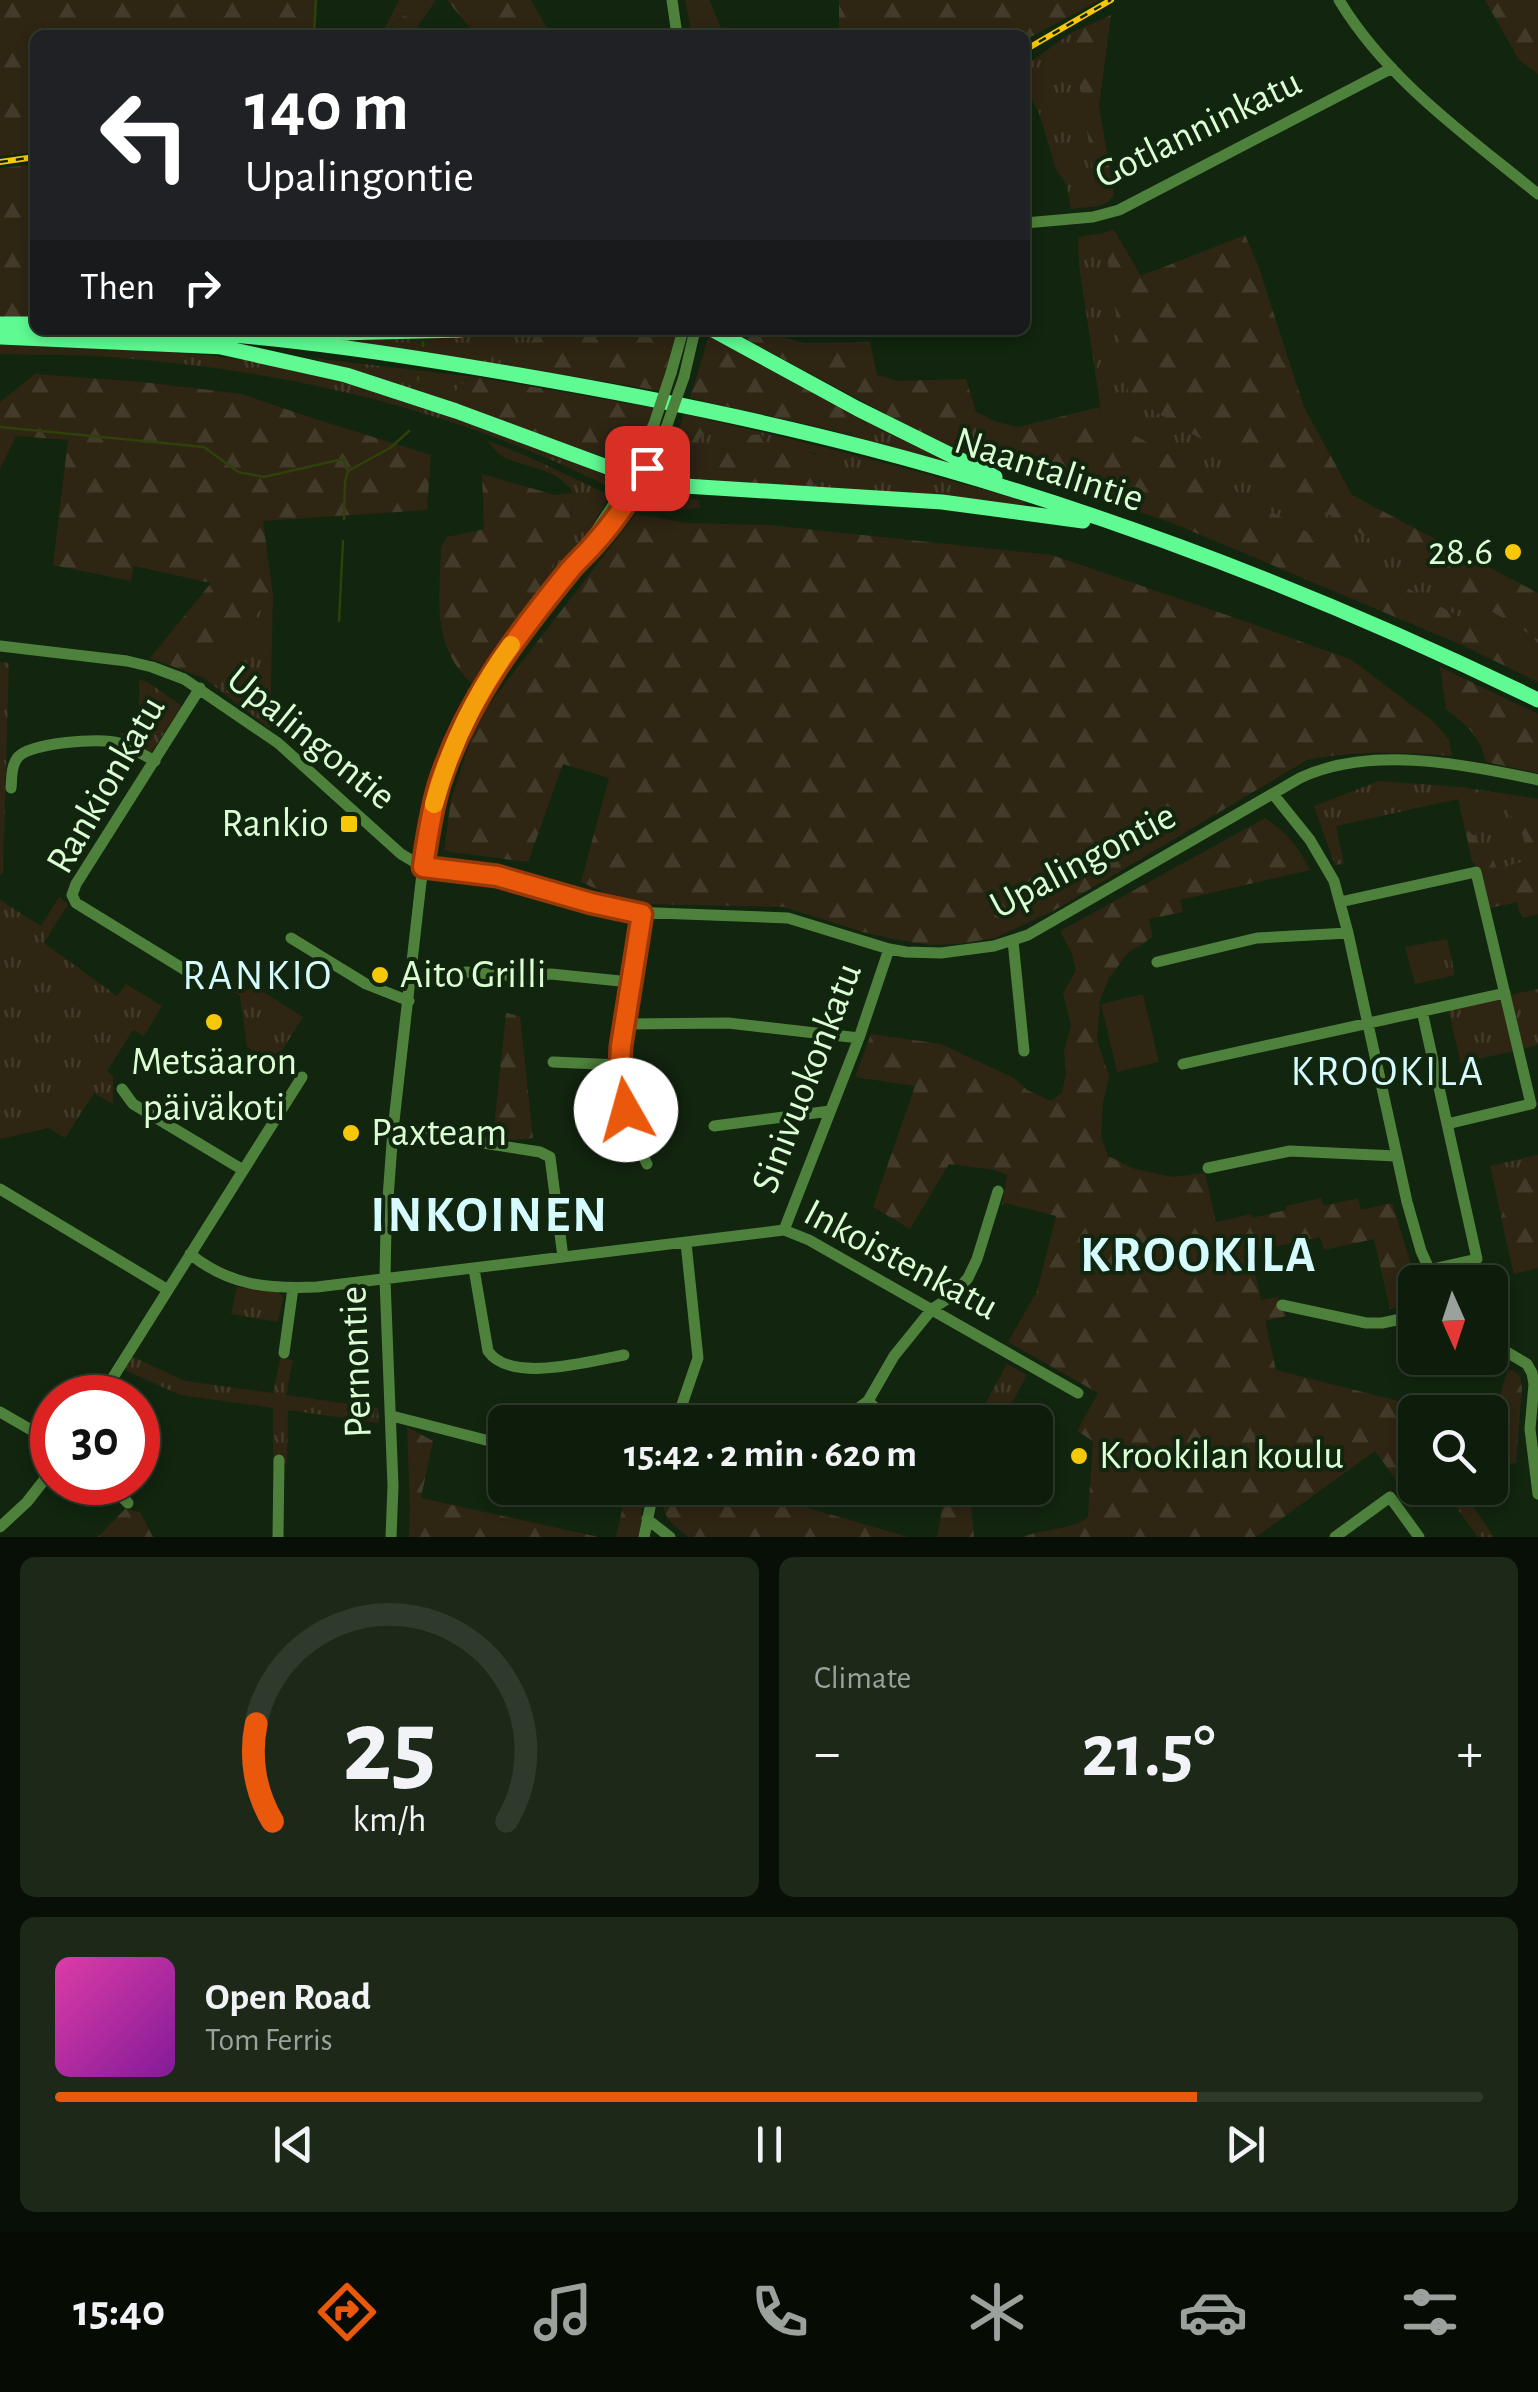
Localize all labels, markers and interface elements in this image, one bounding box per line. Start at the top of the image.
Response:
street label: Gotlanninkatu [1089,62,1307,196]
icon: left [80,70,210,200]
text: 140 m [245,73,409,143]
text: Upalingontie [245,155,474,200]
icon: right [175,260,230,315]
text: Then [80,269,155,307]
street label: Naantalintie [950,421,1148,519]
pin [605,426,690,511]
icon: arrive [620,441,675,496]
place label: 28.6 [1428,532,1493,572]
marker: 28.6 [1502,541,1524,563]
street label: Upalingontie [219,658,403,818]
street label: Rankionkatu [39,690,173,880]
street label: Upalingontie [984,796,1182,926]
place label: Rankio [221,804,329,844]
marker: Rankio [338,813,360,835]
district label: RANKIO [182,955,334,997]
place label: Aito Grilli [400,955,546,995]
street label: Sinivuokonkatu [745,958,869,1198]
marker: Aito Grilli [369,964,391,986]
marker: Metsäaron päiväkoti [203,1011,225,1033]
place label: Metsäaron päiväkoti [131,1042,297,1128]
district label: KROOKILA [1290,1051,1486,1093]
position arrow [574,1058,678,1162]
place label: Paxteam [371,1113,507,1153]
marker: Paxteam [340,1122,362,1144]
district label: INKOINEN [370,1191,610,1241]
street label: Inkoistenkatu [798,1192,1004,1328]
district label: KROOKILA [1080,1231,1318,1281]
north arrow [1398,1265,1508,1375]
map controls [1398,1265,1508,1505]
street label: Pernontie [333,1285,379,1439]
speed limit sign: 30 [30,1375,160,1505]
button: search [1398,1395,1508,1505]
text: 15:42 · 2 min · 620 m [624,1436,917,1474]
place label: Krookilan koulu [1099,1436,1344,1476]
marker: Krookilan koulu [1068,1445,1090,1467]
text: Climate [814,1662,911,1694]
text: 25 [343,1696,436,1800]
text: 21.5° [1082,1715,1215,1790]
text: − [814,1726,840,1781]
text: + [1457,1726,1483,1781]
text: km/h [353,1802,426,1838]
text: Open Road [205,1979,371,2017]
text: Tom Ferris [205,2024,333,2056]
icon: previous [266,2117,321,2172]
icon: pause [742,2117,797,2172]
icon: next [1218,2117,1273,2172]
icon: directions [312,2277,382,2347]
icon: music [528,2277,598,2347]
icon: phone [745,2277,815,2347]
icon: climate [962,2277,1032,2347]
icon: car [1178,2277,1248,2347]
icon: filters [1395,2277,1465,2347]
text: 15:40 [73,2289,165,2334]

